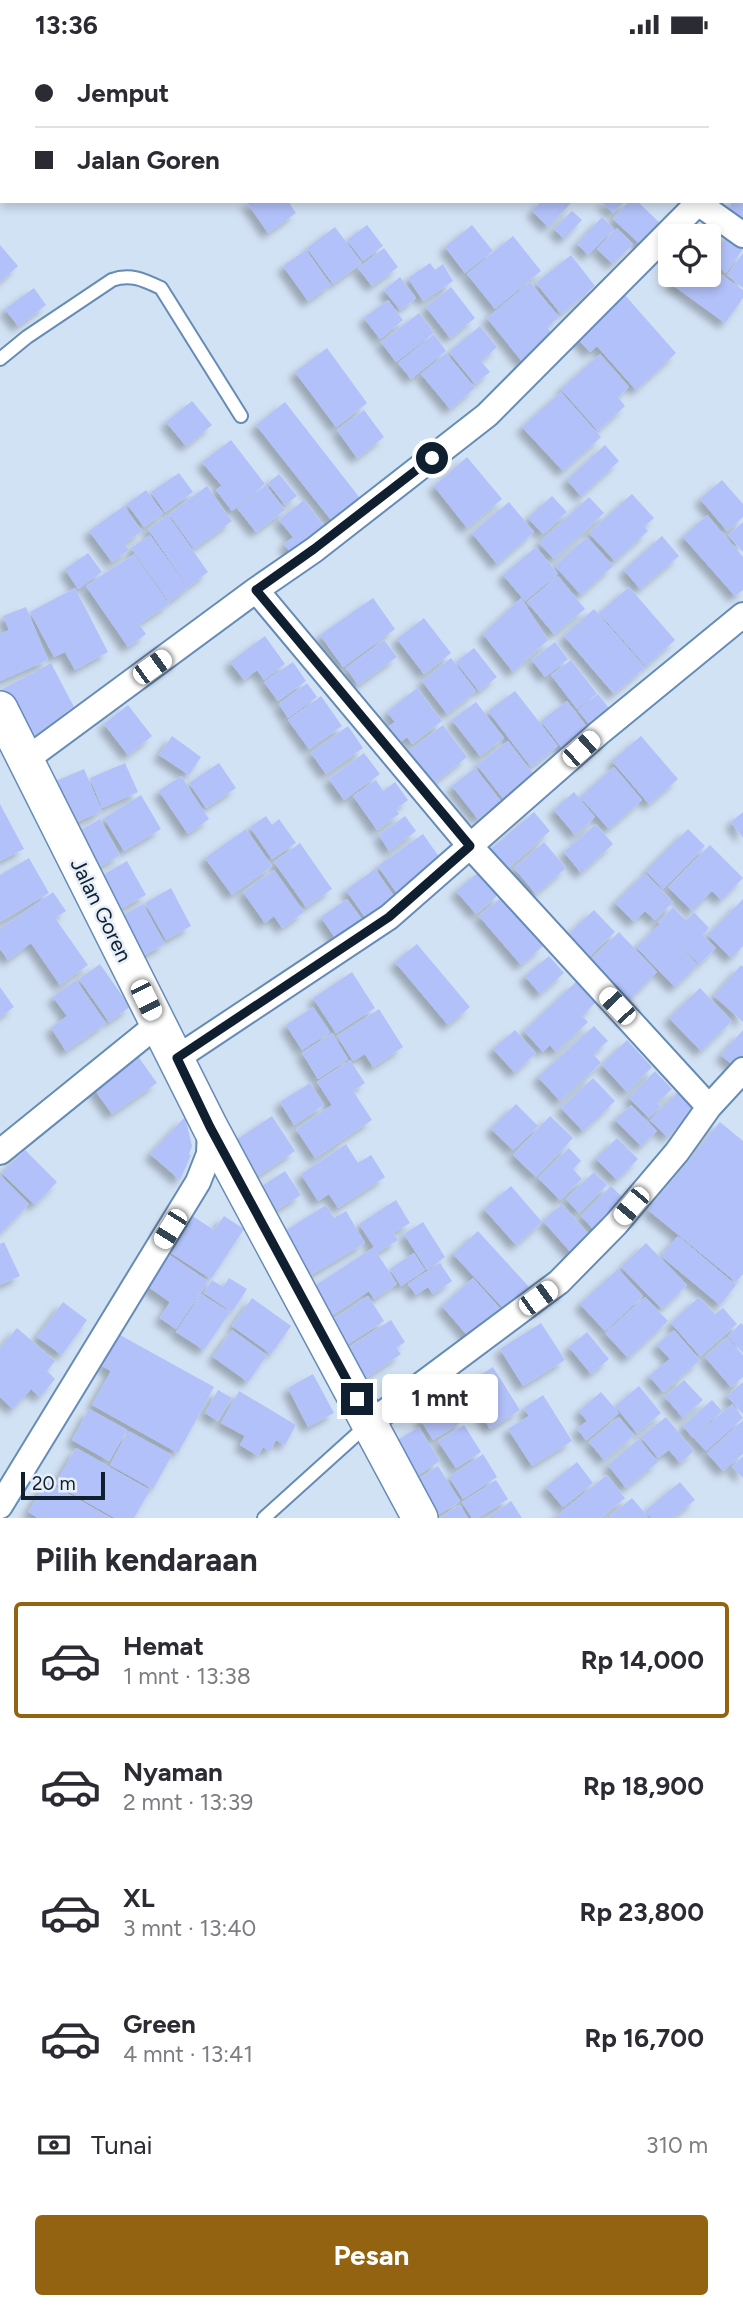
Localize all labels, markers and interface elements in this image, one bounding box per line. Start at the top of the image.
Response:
text: 13:36 [35,9,98,41]
text: Jemput [77,77,169,109]
text: Jalan Goren [77,144,220,176]
map controls [658,224,721,287]
button: locate [658,224,721,287]
route start [416,442,448,474]
car [129,646,176,688]
car [559,727,604,771]
street label: Jalan Goren [66,854,137,966]
car [128,977,165,1023]
car [595,983,640,1029]
car [610,1183,653,1229]
car [150,1206,191,1252]
car [515,1277,562,1319]
callout: 1 mnt [382,1375,497,1423]
route end [341,1383,373,1415]
text: 1 mnt [411,1384,469,1412]
scale bar [21,1469,105,1501]
text: 20 m [32,1472,76,1495]
text: Pilih kendaraan [35,1541,258,1579]
icon: car [39,1629,102,1692]
text: Hemat [123,1630,204,1662]
text: Rp 14,000 [581,1644,704,1676]
text: 1 mnt · 13:38 [123,1662,251,1690]
icon: car [39,1755,102,1818]
text: Nyaman [123,1756,223,1788]
text: Rp 18,900 [583,1770,704,1802]
text: 2 mnt · 13:39 [123,1788,253,1816]
icon: car [39,1881,102,1944]
text: XL [123,1882,155,1914]
text: Rp 23,800 [580,1896,704,1928]
text: 3 mnt · 13:40 [123,1914,256,1942]
icon: car [39,2007,102,2070]
text: Green [123,2008,196,2040]
text: Rp 16,700 [585,2022,704,2054]
text: 4 mnt · 13:41 [123,2040,253,2068]
icon: cash [35,2126,73,2164]
text: Tunai [91,2129,152,2161]
text: 310 m [646,2131,708,2159]
button: Pesan [35,2215,708,2295]

